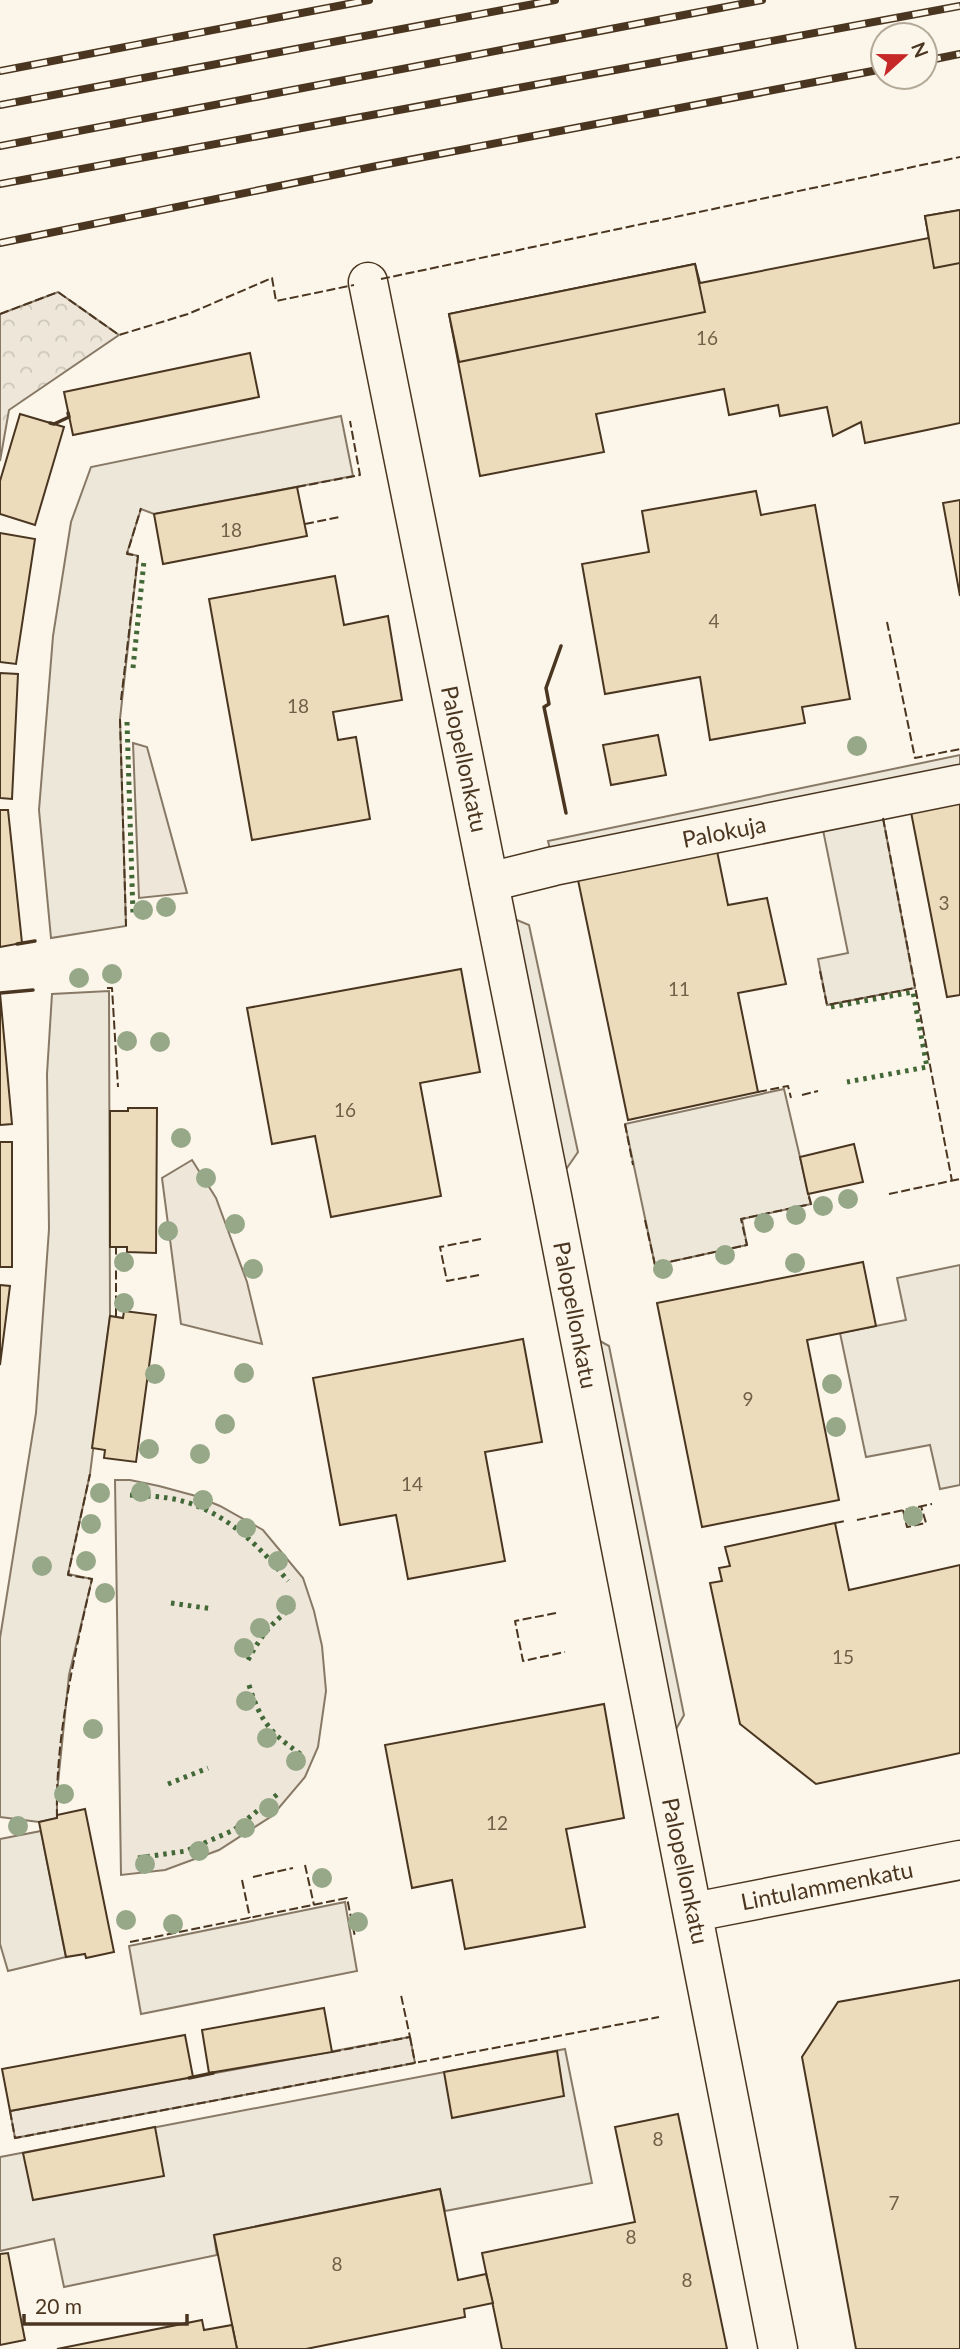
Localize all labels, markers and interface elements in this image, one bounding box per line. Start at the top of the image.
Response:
north arrow [869,21,939,91]
text: N [907,39,934,61]
house number: 16 [696,326,718,349]
house number: 18 [220,518,242,541]
house number: 4 [708,609,720,632]
street label: Palopellonkatu [436,683,494,835]
house number: 18 [287,694,309,717]
street label: Palokuja [680,809,768,853]
house number: 3 [938,891,950,914]
house number: 11 [668,977,690,1000]
house number: 16 [334,1098,356,1121]
street label: Palopellonkatu [548,1239,604,1391]
house number: 9 [742,1387,754,1410]
house number: 14 [401,1472,423,1495]
house number: 15 [832,1645,854,1668]
street label: Palopellonkatu [657,1795,715,1947]
house number: 12 [486,1811,508,1834]
street label: Lintulammenkatu [738,1855,915,1915]
house number: 8 [652,2127,664,2150]
house number: 7 [888,2191,900,2214]
house number: 8 [625,2225,637,2248]
house number: 8 [331,2252,343,2275]
house number: 8 [681,2268,693,2291]
scale bar [24,2282,187,2326]
text: 20 m [35,2293,82,2318]

